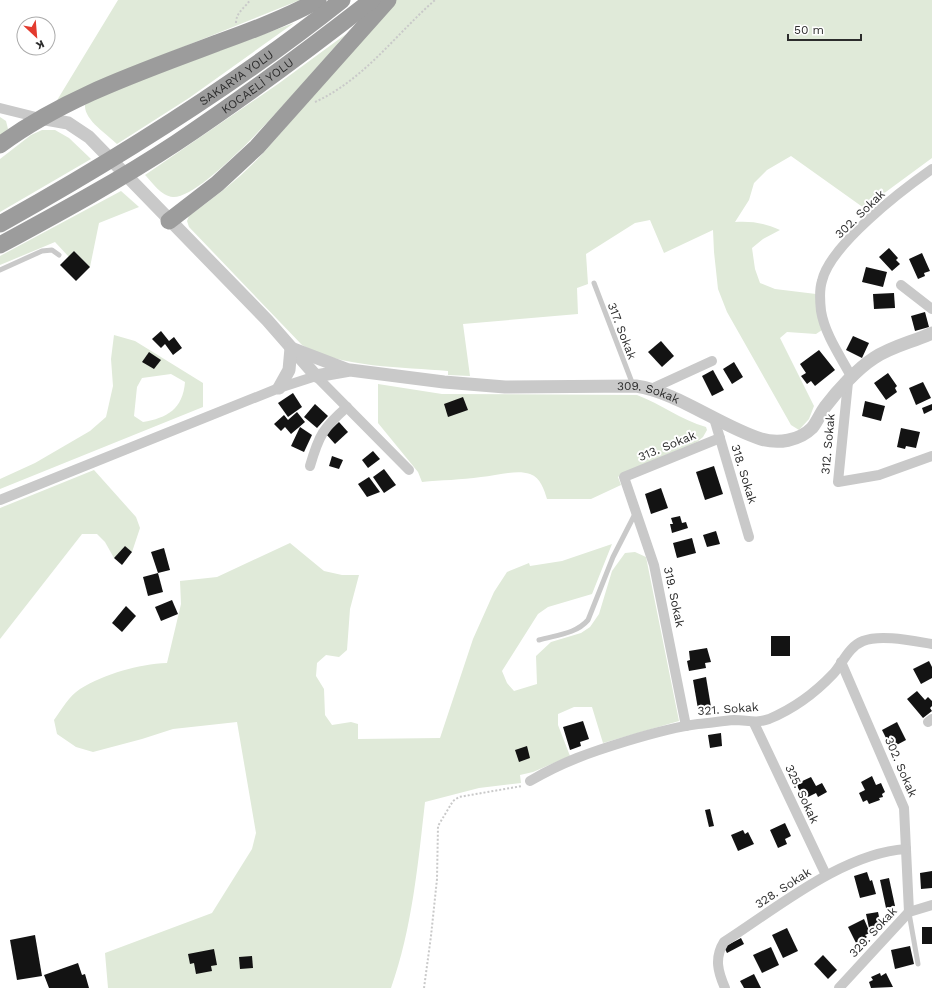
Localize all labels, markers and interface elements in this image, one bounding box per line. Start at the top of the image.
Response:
north arrow [16,16,56,56]
scale bar [788,16,861,42]
text: 50 m [794,23,824,37]
text: K [34,37,46,52]
street label: SAKARYA YOLU [197,47,276,108]
street label: KOCAELİ YOLU [219,55,296,117]
street label: 302. Sokak [832,187,888,241]
street label: 317. Sokak [605,301,639,362]
street label: 309. Sokak [617,379,682,407]
street label: 312. Sokak [818,413,838,475]
street label: 313. Sokak [636,428,698,464]
street label: 318. Sokak [728,443,760,506]
street label: 319. Sokak [661,566,687,629]
street label: 321. Sokak [697,700,759,718]
street label: 302. Sokak [882,735,920,799]
street label: 325. Sokak [782,762,822,826]
street label: 328. Sokak [752,865,814,911]
street label: 329. Sokak [846,904,900,960]

